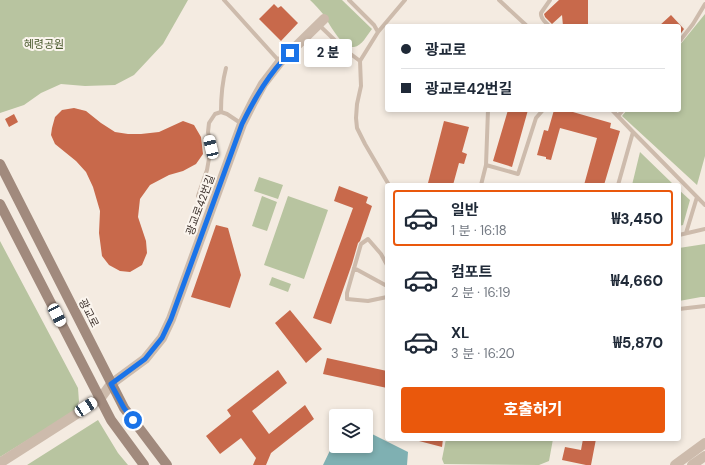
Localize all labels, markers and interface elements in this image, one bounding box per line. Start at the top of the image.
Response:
park label: 혜령공원 [24,37,64,51]
callout: 2 분 [304,39,352,67]
text: 광교로 [425,40,466,60]
route end [281,44,299,62]
text: 2 분 [317,44,339,61]
text: 광교로42번길 [425,79,512,99]
car [202,134,220,160]
street label: 광교로42번길 [183,173,217,237]
icon: car [403,200,439,236]
text: 일반 [451,200,479,220]
text: ₩3,450 [611,209,663,229]
text: 1 분 · 16:18 [451,222,507,239]
icon: car [403,262,439,298]
text: 컴포트 [451,262,492,282]
text: ₩4,660 [611,271,663,291]
text: 2 분 · 16:19 [451,284,510,301]
street label: 광교로 [76,296,102,330]
car [46,302,68,328]
text: XL [451,323,469,343]
icon: car [403,324,439,360]
text: ₩5,870 [613,333,663,353]
text: 3 분 · 16:20 [451,345,515,362]
button: 호출하기 [401,387,665,433]
car [73,395,99,419]
map controls [329,409,373,453]
button: layers [329,409,373,453]
route start [124,411,142,429]

